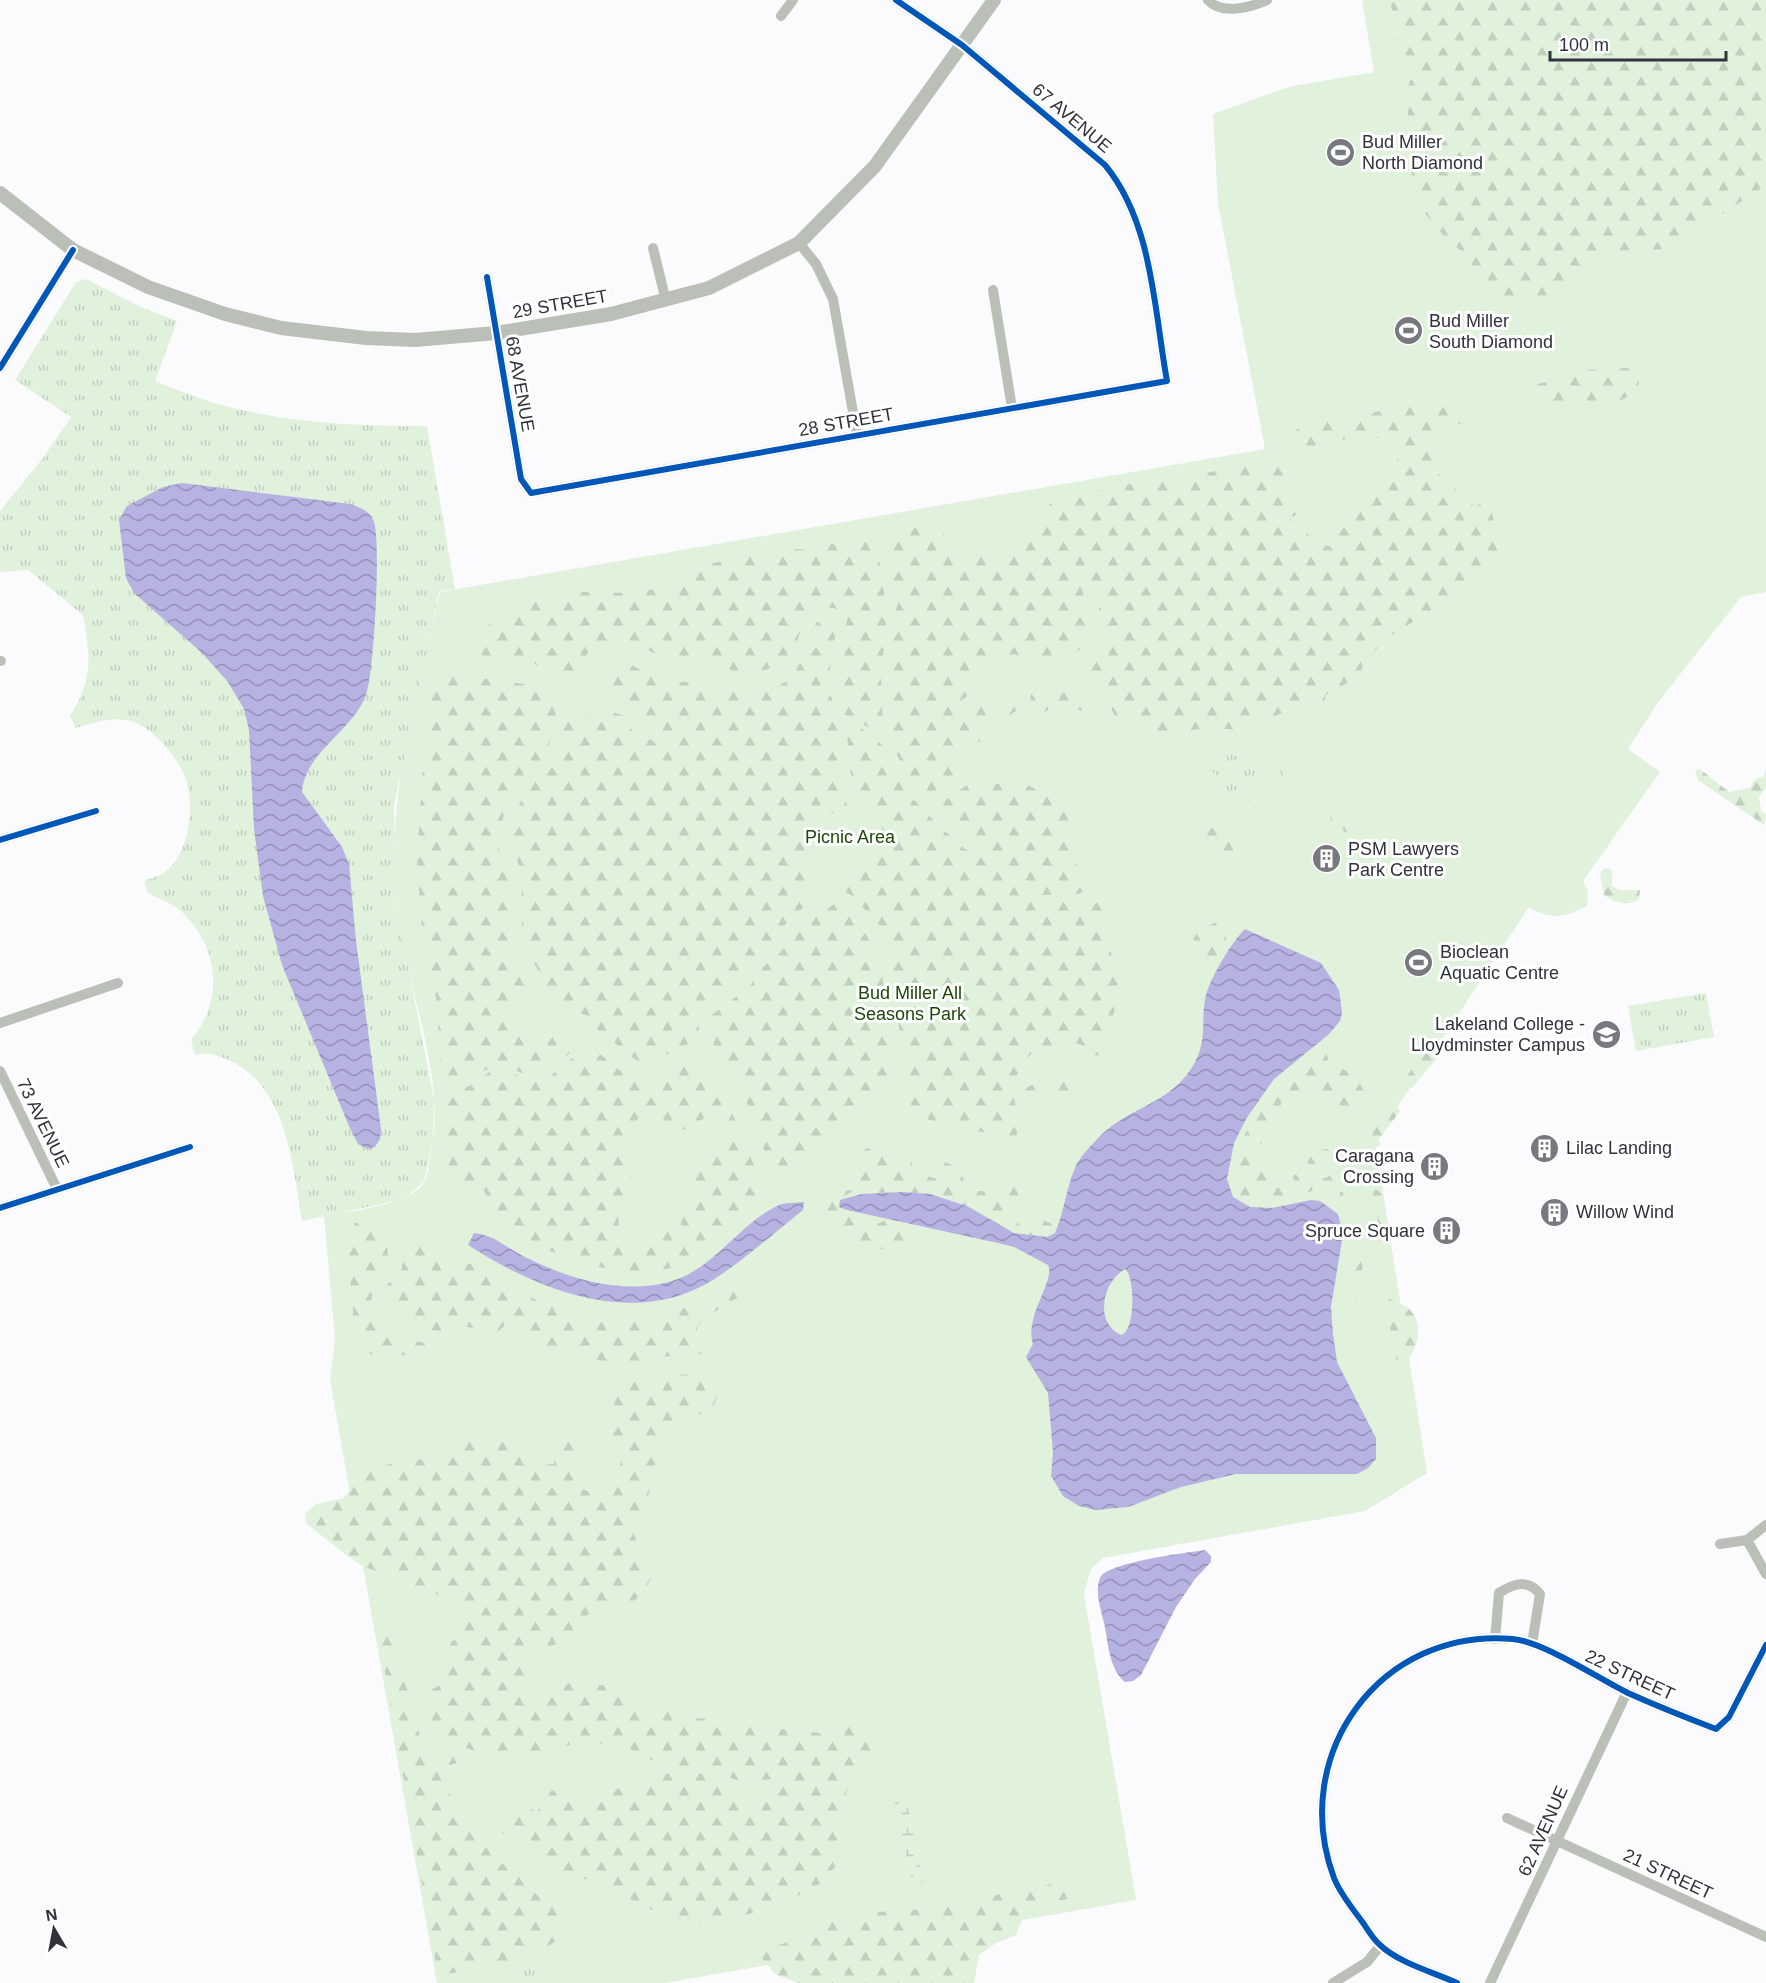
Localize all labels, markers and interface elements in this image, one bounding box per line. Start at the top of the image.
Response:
scale bar [1550,24,1726,62]
text: 100 m [1559,35,1609,55]
street label: 67 AVENUE [1029,79,1115,157]
place label: Bud Miller North Diamond [1362,132,1483,173]
sports icon: Bud Miller North Diamond [1325,136,1357,168]
street label: 29 STREET [511,286,609,322]
place label: Bud Miller South Diamond [1429,311,1553,352]
sports icon: Bud Miller South Diamond [1392,315,1424,347]
street label: 68 AVENUE [502,335,538,433]
street label: 28 STREET [797,404,895,440]
park label: Picnic Area [805,827,896,847]
place label: PSM Lawyers Park Centre [1348,839,1459,880]
building icon: PSM Lawyers Park Centre [1311,843,1343,875]
place label: Bioclean Aquatic Centre [1440,942,1559,983]
sports icon: Bioclean Aquatic Centre [1403,946,1435,978]
park label: Bud Miller All Seasons Park [854,983,967,1024]
place label: Lakeland College - Lloydminster Campus [1411,1014,1585,1055]
school or university icon: Lakeland College - Lloydminster Campus [1590,1018,1622,1050]
street label: 73 AVENUE [13,1075,73,1171]
building icon: Lilac Landing [1529,1132,1561,1164]
place label: Lilac Landing [1566,1138,1672,1158]
place label: Caragana Crossing [1335,1146,1415,1187]
building icon: Caragana Crossing [1419,1150,1451,1182]
building icon: Willow Wind [1539,1196,1571,1228]
place label: Willow Wind [1576,1202,1674,1222]
building icon: Spruce Square [1430,1215,1462,1247]
place label: Spruce Square [1305,1221,1425,1241]
street label: 22 STREET [1582,1646,1678,1704]
street label: 62 AVENUE [1514,1783,1572,1879]
street label: 21 STREET [1620,1845,1716,1903]
north arrow [24,1899,84,1959]
text: N [44,1905,59,1924]

